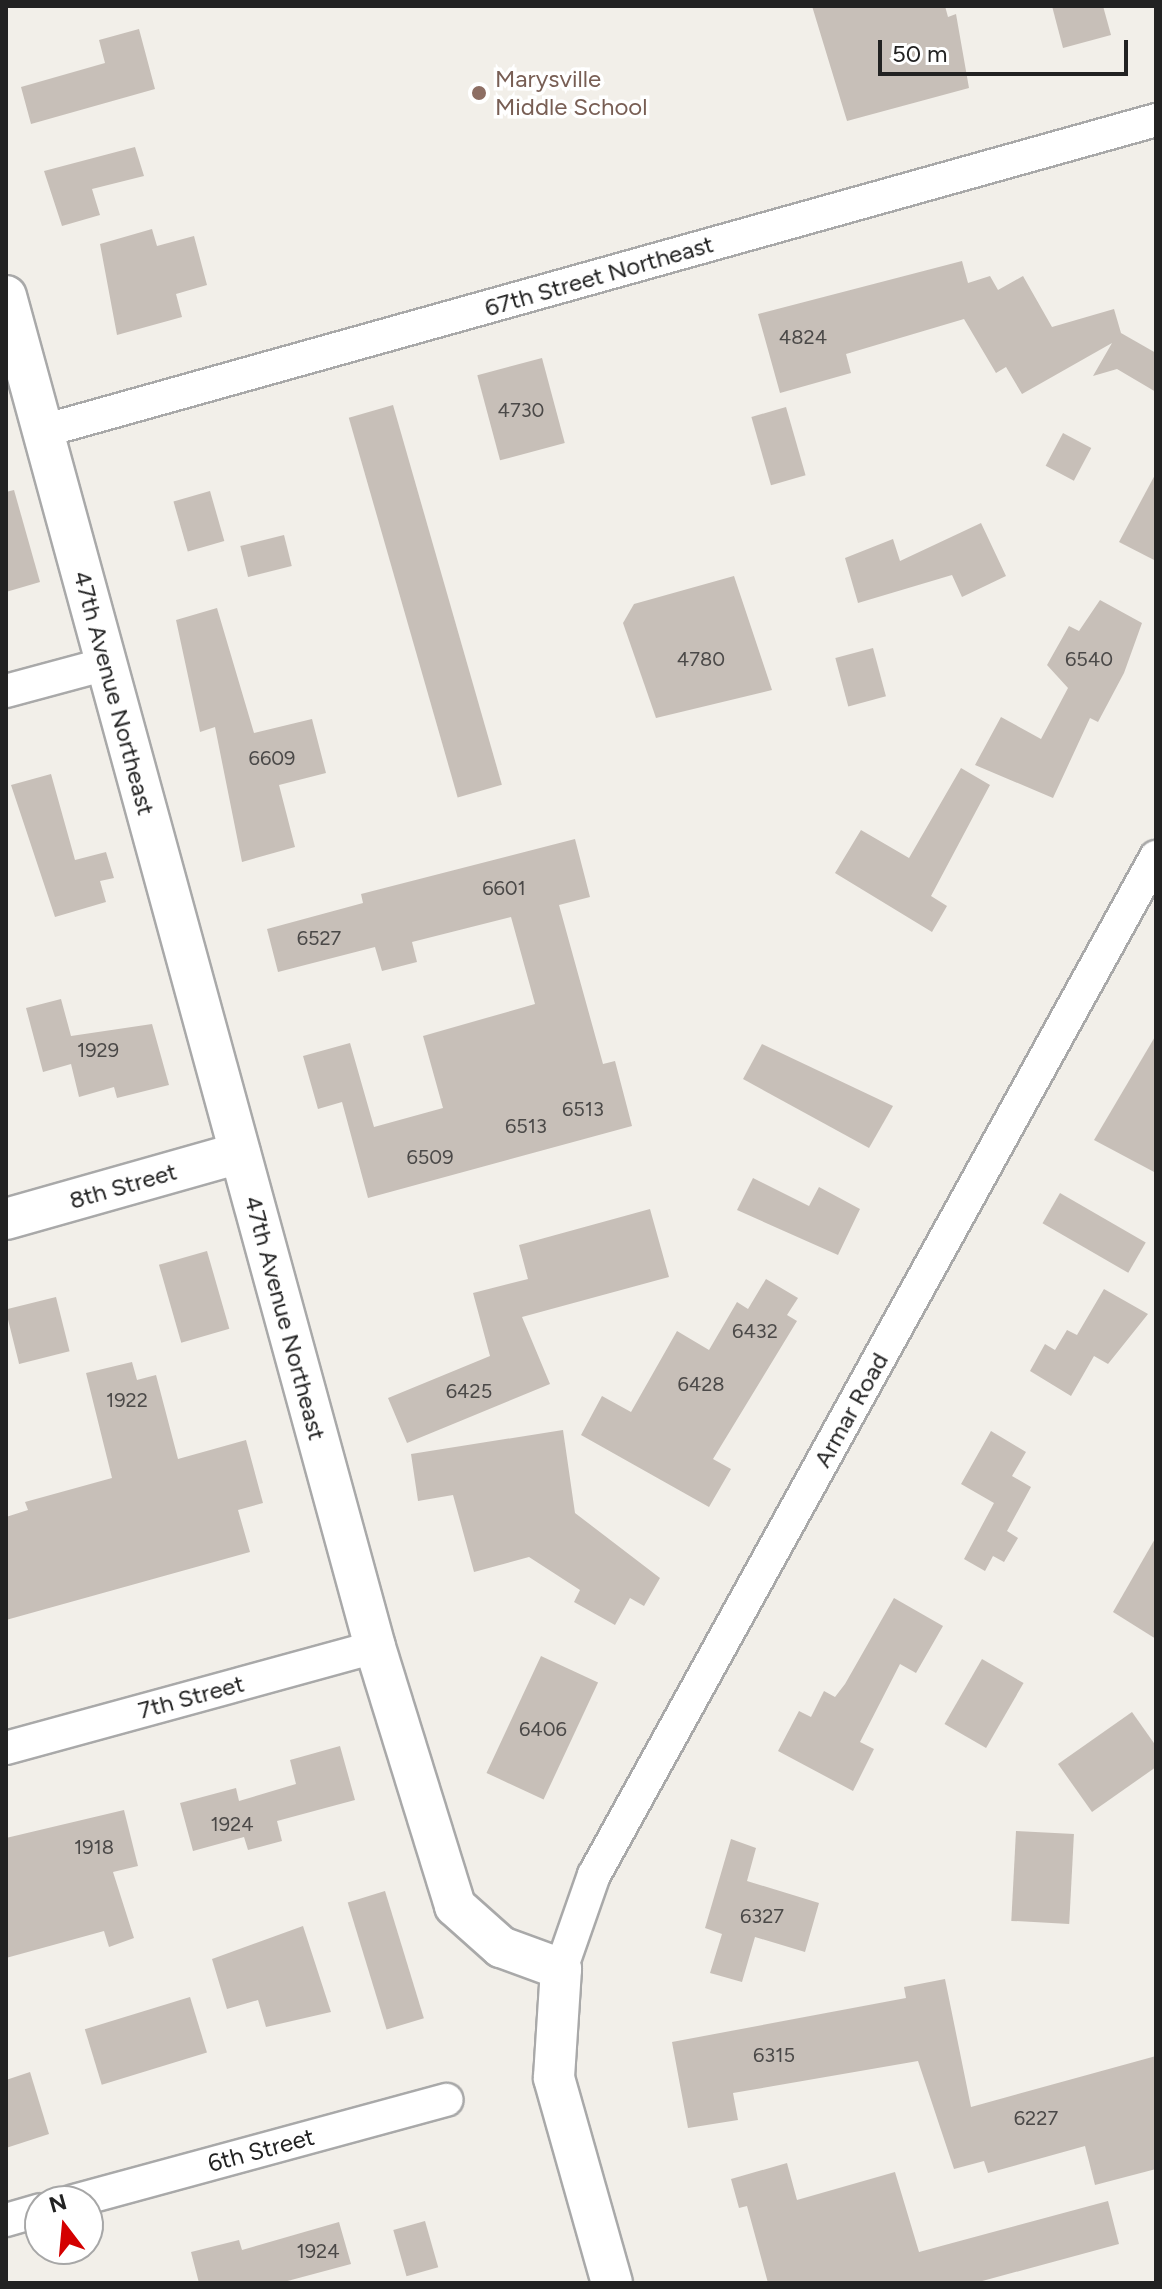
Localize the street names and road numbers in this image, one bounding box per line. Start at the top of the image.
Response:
street label: 67th Street Northeast [481,230,717,322]
street label: 47th Avenue Northeast [67,568,161,818]
street label: 8th Street [66,1157,180,1215]
street label: 47th Avenue Northeast [238,1193,332,1443]
street label: Armar Road [808,1348,894,1472]
street label: 7th Street [135,1669,247,1725]
street label: 6th Street [205,2122,317,2178]

